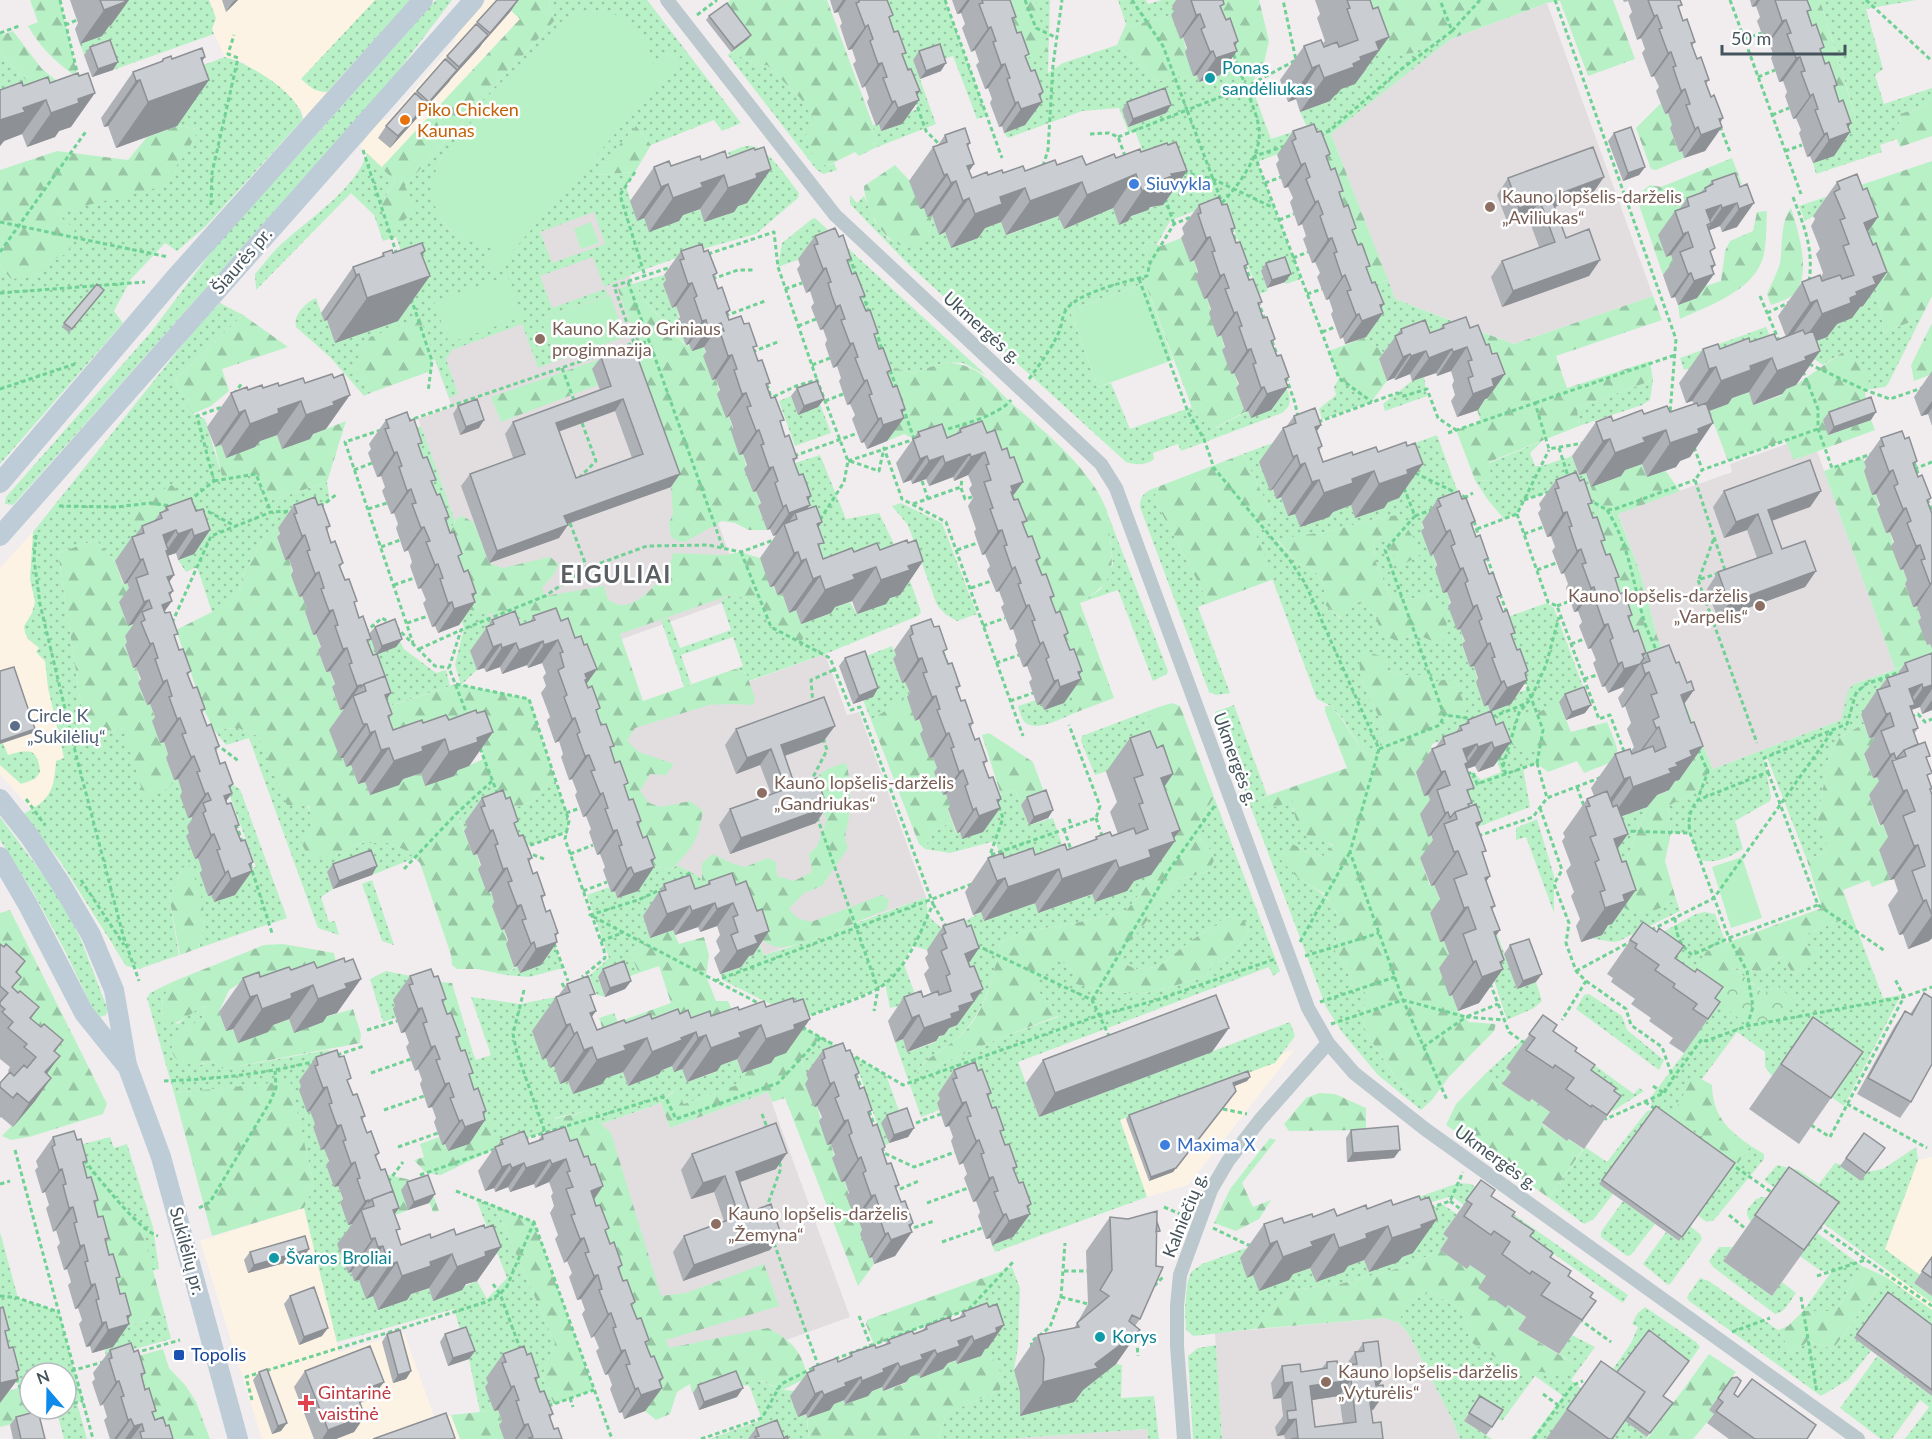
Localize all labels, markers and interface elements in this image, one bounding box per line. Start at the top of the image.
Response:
scale bar [1722,18,1845,56]
text: 50 m [1731,27,1771,49]
place label: Ponas sandėliukas [1222,56,1313,99]
marker: Ponas sandėliukas [1203,71,1217,85]
place label: Piko Chicken Kaunas [417,98,519,141]
marker: Piko Chicken Kaunas [398,113,412,127]
place label: Siuvykla [1146,172,1211,194]
marker: Siuvykla [1127,177,1141,191]
place label: Kauno lopšelis-darželis „Aviliukas“ [1502,185,1682,228]
marker: Kauno lopšelis-darželis „Aviliukas“ [1483,200,1497,214]
street label: Šiaurės pr. [206,222,276,298]
street label: Ukmergės g. [939,286,1026,368]
place label: Kauno Kazio Griniaus progimnazija [552,317,721,360]
marker: Kauno Kazio Griniaus progimnazija [533,332,547,346]
district label: EIGULIAI [560,559,672,588]
place label: Kauno lopšelis-darželis „Varpelis“ [1568,584,1748,627]
marker: Kauno lopšelis-darželis „Varpelis“ [1753,599,1767,613]
place label: Circle K „Sukilėlių“ [27,704,106,747]
street label: Ukmergės g. [1209,709,1263,808]
marker: Circle K „Sukilėlių“ [8,719,22,733]
place label: Kauno lopšelis-darželis „Gandriukas“ [774,771,954,814]
marker: Kauno lopšelis-darželis „Gandriukas“ [755,786,769,800]
street label: Ukmergės g. [1451,1120,1543,1195]
place label: Maxima X [1177,1133,1256,1155]
marker: Maxima X [1158,1138,1172,1152]
street label: Kalniečių g. [1157,1169,1211,1261]
place label: Kauno lopšelis-darželis „Žemyna“ [728,1202,908,1245]
street label: Sukilėlių pr. [166,1204,210,1297]
marker: Kauno lopšelis-darželis „Žemyna“ [709,1217,723,1231]
place label: Švaros Broliai [286,1246,392,1268]
marker: Švaros Broliai [267,1251,281,1265]
place label: Korys [1112,1325,1157,1347]
marker: Korys [1093,1330,1107,1344]
place label: Topolis [191,1343,247,1365]
marker: Topolis [172,1348,186,1362]
place label: Kauno lopšelis-darželis „Vyturėlis“ [1338,1360,1518,1403]
north arrow [18,1361,78,1421]
text: N [34,1365,52,1387]
marker: Kauno lopšelis-darželis „Vyturėlis“ [1319,1375,1333,1389]
place label: Gintarinė vaistinė [318,1381,391,1424]
marker: Gintarinė vaistinė [299,1396,313,1410]

